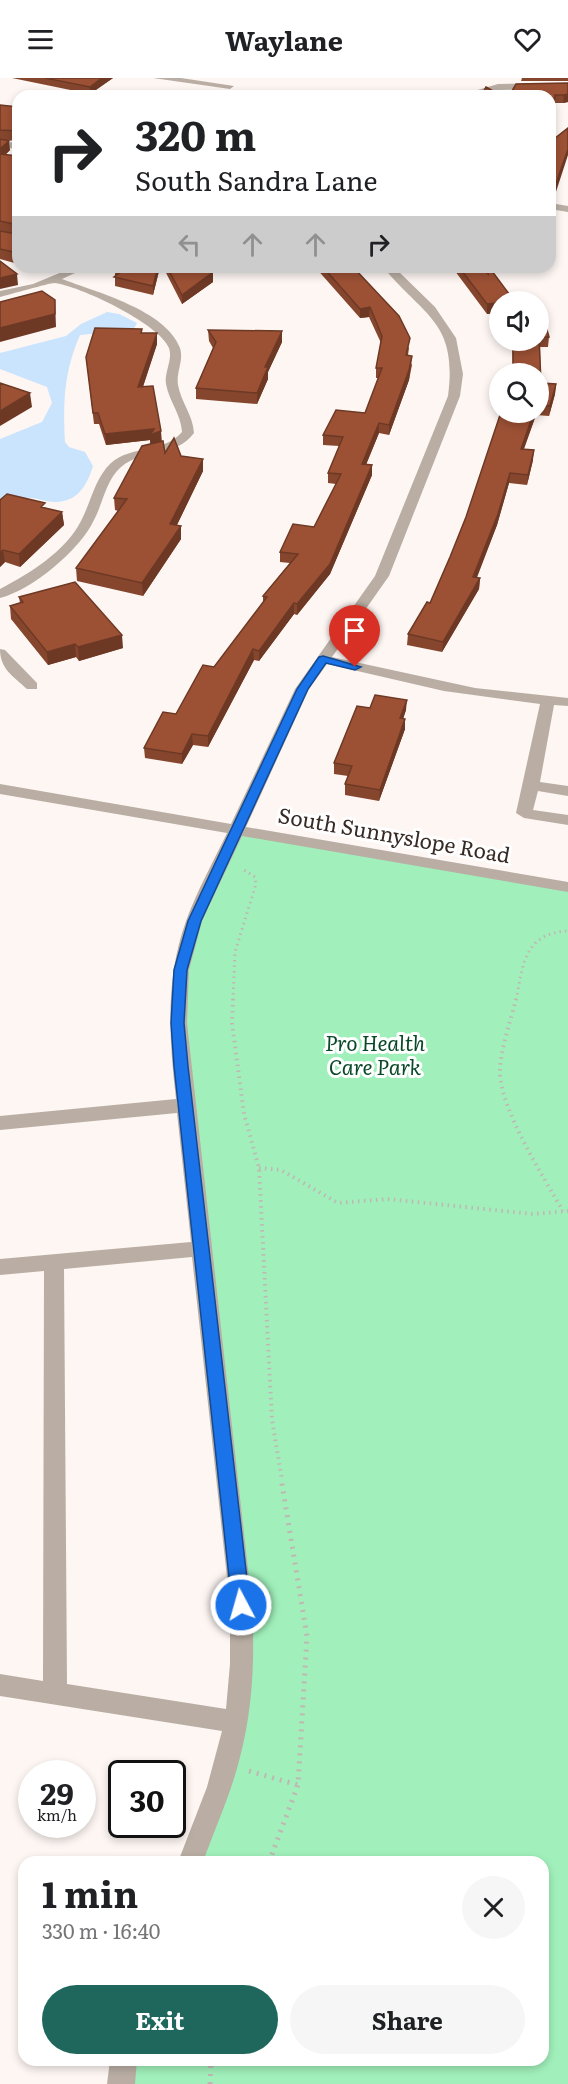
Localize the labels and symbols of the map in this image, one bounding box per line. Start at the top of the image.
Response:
pin [329,605,380,667]
street label: South Sunnyslope Road [276,798,513,869]
park label: Pro Health Care Park [325,1026,426,1081]
position arrow [209,1573,273,1637]
speed limit sign: 30 [108,1760,186,1838]

